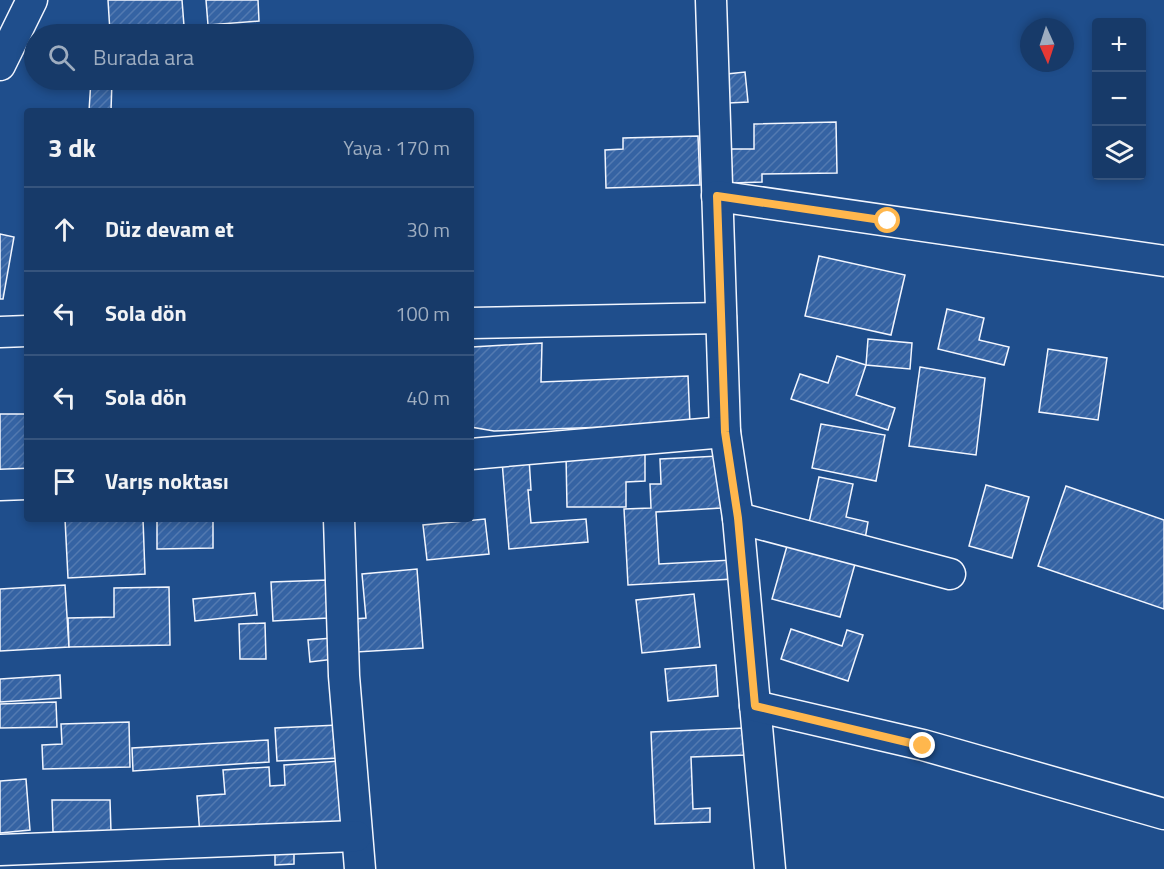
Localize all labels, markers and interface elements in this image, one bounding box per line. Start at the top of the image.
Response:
north arrow [1020,18,1074,72]
map controls [1092,18,1146,180]
button: + [1092,18,1146,72]
search box [24,24,474,90]
text: Burada ara [93,40,194,74]
icon: search [45,41,78,74]
button: − [1092,72,1146,126]
button: layers [1092,126,1146,180]
text: 3 dk [48,128,96,167]
text: Yaya · 170 m [343,132,450,163]
route start [874,207,900,233]
text: Düz devam et [105,212,234,246]
icon: ahead [48,213,81,246]
text: 30 m [406,214,450,245]
text: Sola dön [105,296,187,330]
icon: left [48,297,81,330]
text: 100 m [395,298,450,329]
text: Sola dön [105,380,187,414]
icon: left [48,381,81,414]
text: 40 m [406,382,450,413]
text: Varış noktası [105,464,229,498]
icon: arrive [48,465,81,498]
route end [909,732,935,758]

